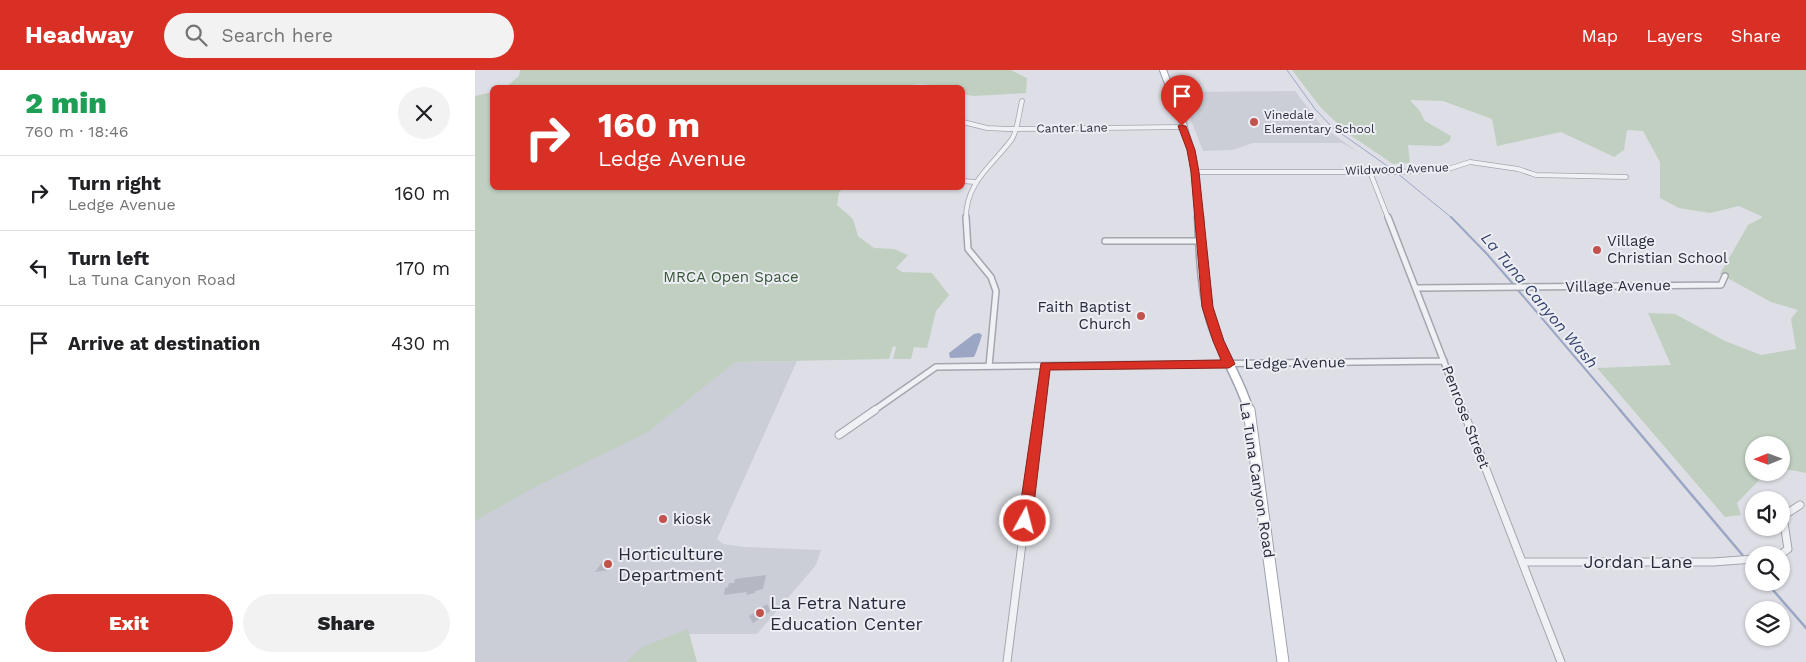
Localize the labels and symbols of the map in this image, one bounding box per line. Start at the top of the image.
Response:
pin [1161,75,1203,126]
place label: Vinedale Elementary School [1264,108,1375,136]
marker: Vinedale Elementary School [1248,116,1260,128]
street label: Canter Lane [1036,120,1108,136]
street label: Wildwood Avenue [1345,160,1449,178]
water label: La Tuna Canyon Wash [1477,229,1602,372]
place label: Village Christian School [1607,232,1728,267]
marker: Village Christian School [1591,244,1603,256]
park label: MRCA Open Space [663,268,799,286]
street label: Village Avenue [1565,276,1671,296]
place label: Faith Baptist Church [1037,298,1132,333]
marker: Faith Baptist Church [1135,310,1147,322]
street label: Ledge Avenue [1244,353,1346,373]
street label: Penrose Street [1438,363,1494,472]
street label: La Tuna Canyon Road [1236,401,1278,559]
north arrow [1745,436,1790,481]
position arrow [998,494,1050,546]
place label: kiosk [673,510,711,528]
marker: kiosk [657,513,669,525]
place label: Horticulture Department [618,543,724,585]
street label: Jordan Lane [1583,551,1693,572]
marker: Horticulture Department [602,558,614,570]
place label: La Fetra Nature Education Center [770,592,923,634]
marker: La Fetra Nature Education Center [754,607,766,619]

